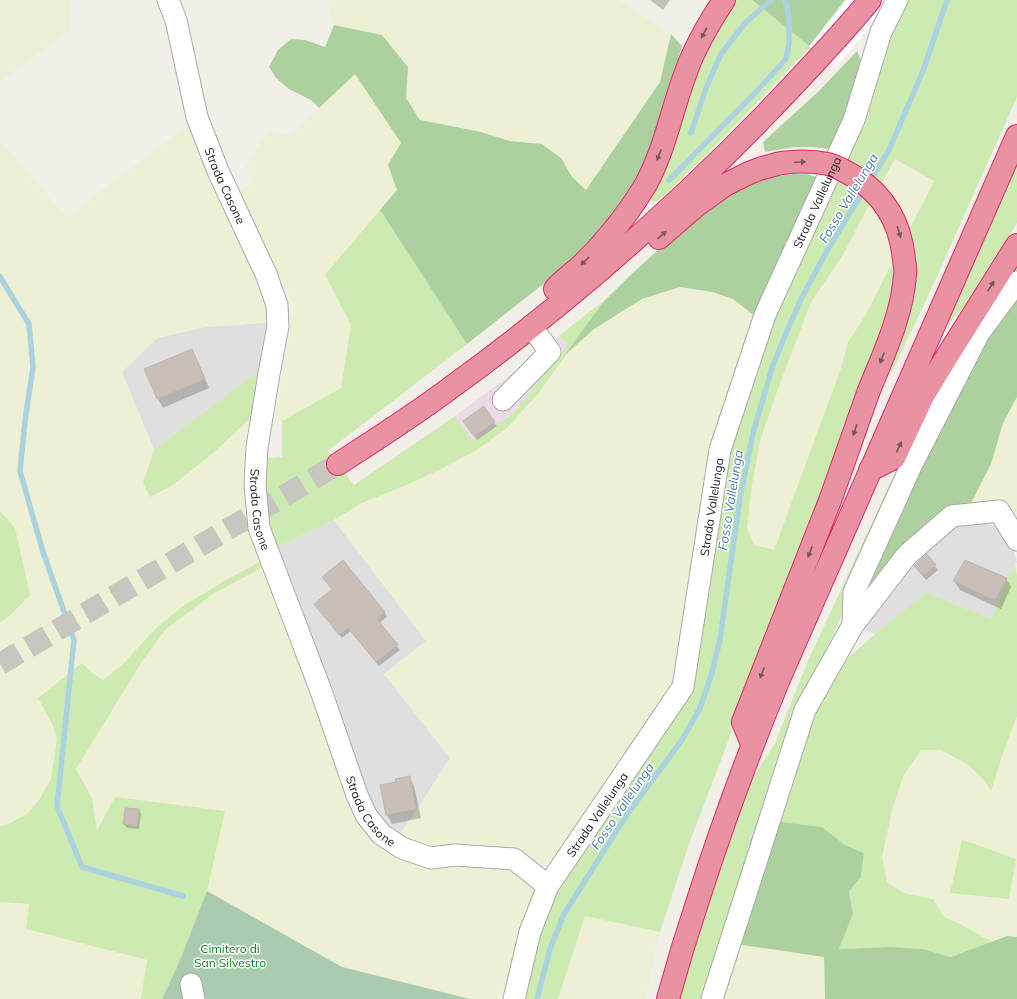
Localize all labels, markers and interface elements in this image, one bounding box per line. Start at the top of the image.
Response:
one-way arrow [700,27,707,39]
street label: Strada Casone [202,145,249,226]
one-way arrow [655,149,661,161]
water label: Fosso Vallelunga [815,150,881,246]
street label: Strada Vallelunga [789,154,844,250]
one-way arrow [794,159,807,165]
one-way arrow [896,226,902,238]
one-way arrow [657,231,667,240]
one-way arrow [580,256,590,266]
one-way arrow [988,280,995,292]
one-way arrow [879,352,885,364]
one-way arrow [852,425,858,437]
one-way arrow [896,441,902,453]
water label: Fosso Vallelunga [714,448,746,551]
street label: Strada Vallelunga [696,457,726,557]
street label: Strada Casone [247,468,274,552]
one-way arrow [806,547,812,559]
one-way arrow [759,668,765,680]
water label: Fosso Vallelunga [587,759,657,853]
street label: Strada Vallelunga [563,769,631,859]
street label: Strada Casone [343,774,399,849]
park label: Cimitero di San Silvestro [194,941,266,970]

